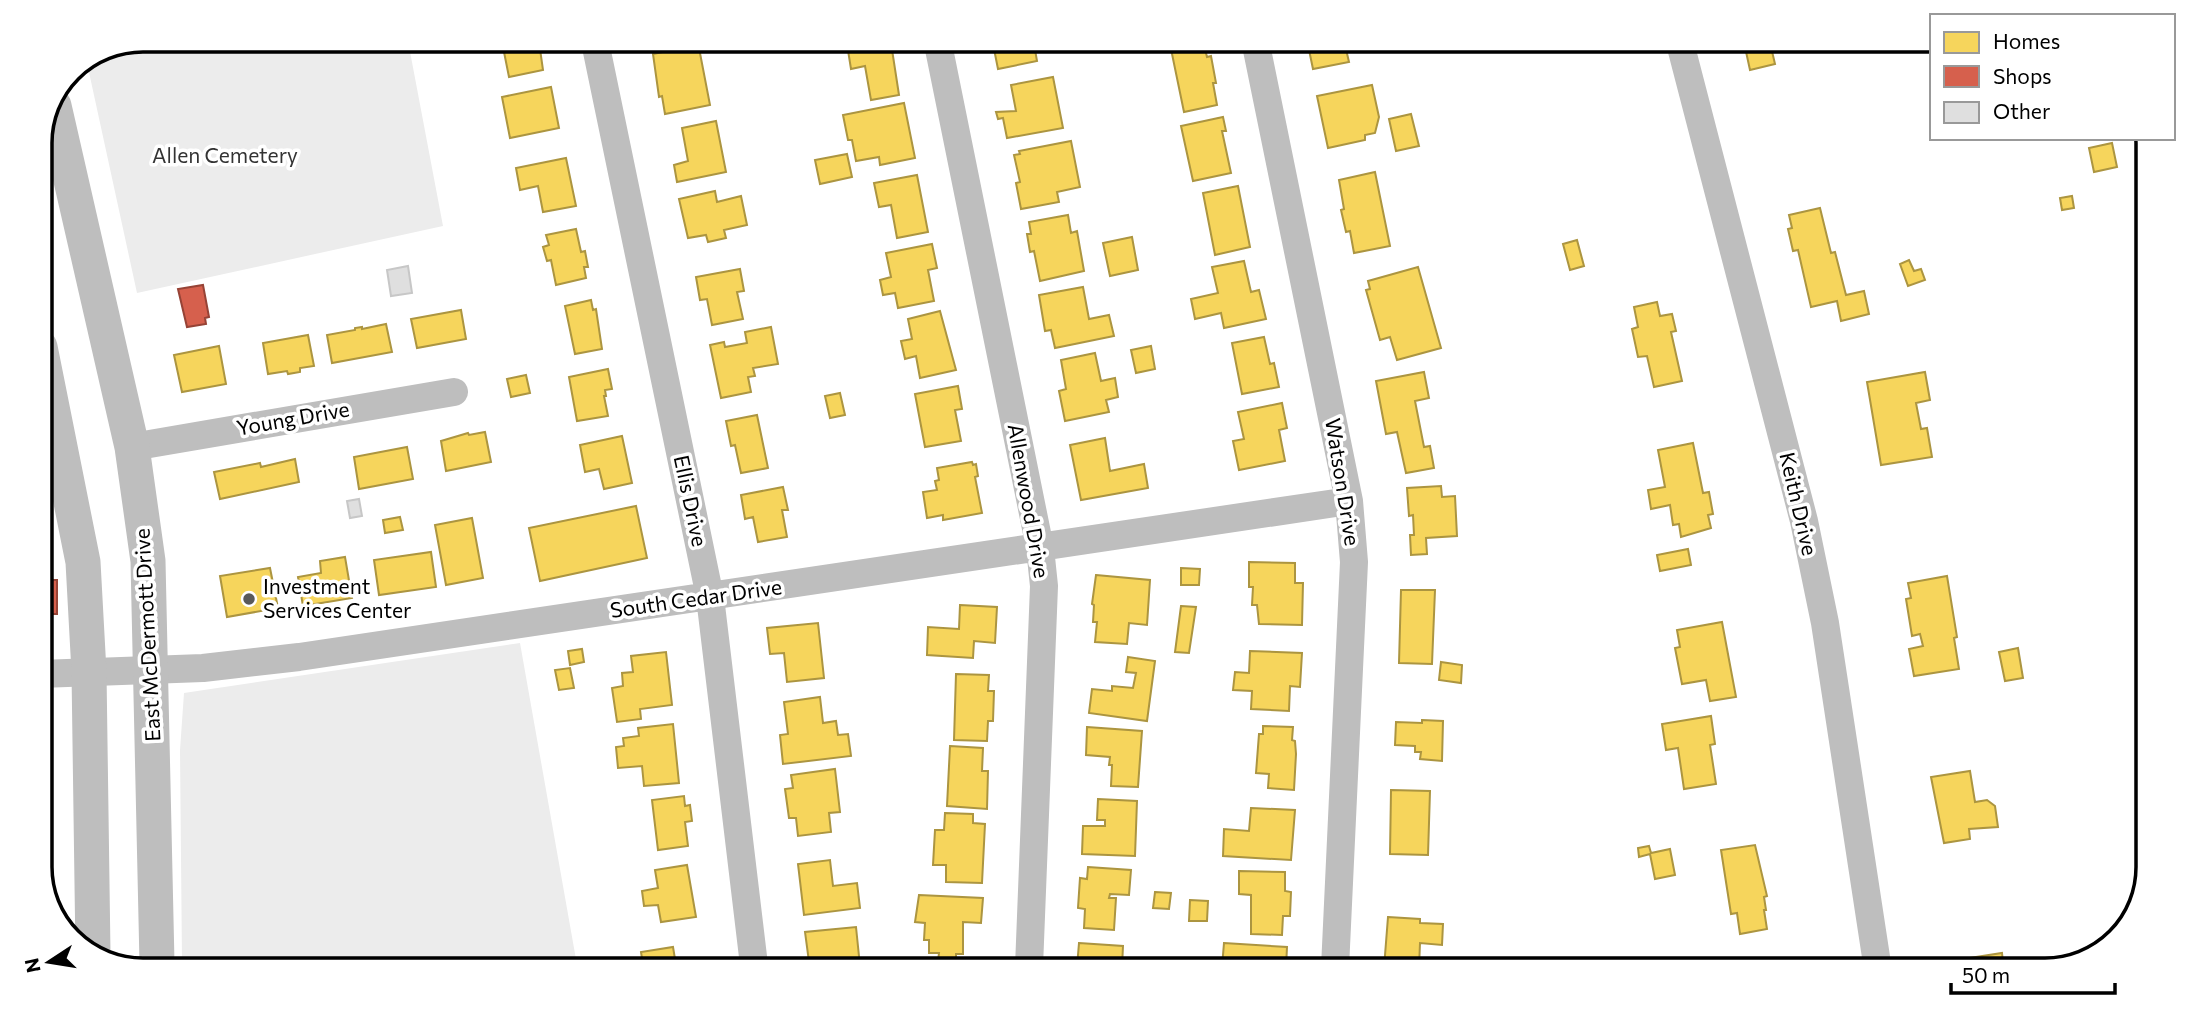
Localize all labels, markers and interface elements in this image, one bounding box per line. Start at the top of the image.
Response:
legend [1930,14,2175,140]
text: Homes [1993,28,2060,53]
text: Shops [1993,63,2052,88]
text: Other [1993,98,2050,123]
park label: Allen Cemetery [152,142,298,167]
street label: Young Drive [234,395,351,440]
street label: Watson Drive [1321,416,1366,547]
street label: Allenwood Drive [1004,422,1055,580]
street label: Keith Drive [1775,450,1823,558]
street label: Ellis Drive [670,453,713,549]
street label: East McDermott Drive [128,528,165,742]
place label: Investment Services Center [263,573,411,622]
street label: South Cedar Drive [608,573,783,622]
marker: Investment Services Center [241,591,257,607]
north arrow [14,927,84,997]
scale bar [1951,951,2116,995]
text: N [19,956,45,975]
text: 50 m [1962,962,2010,987]

